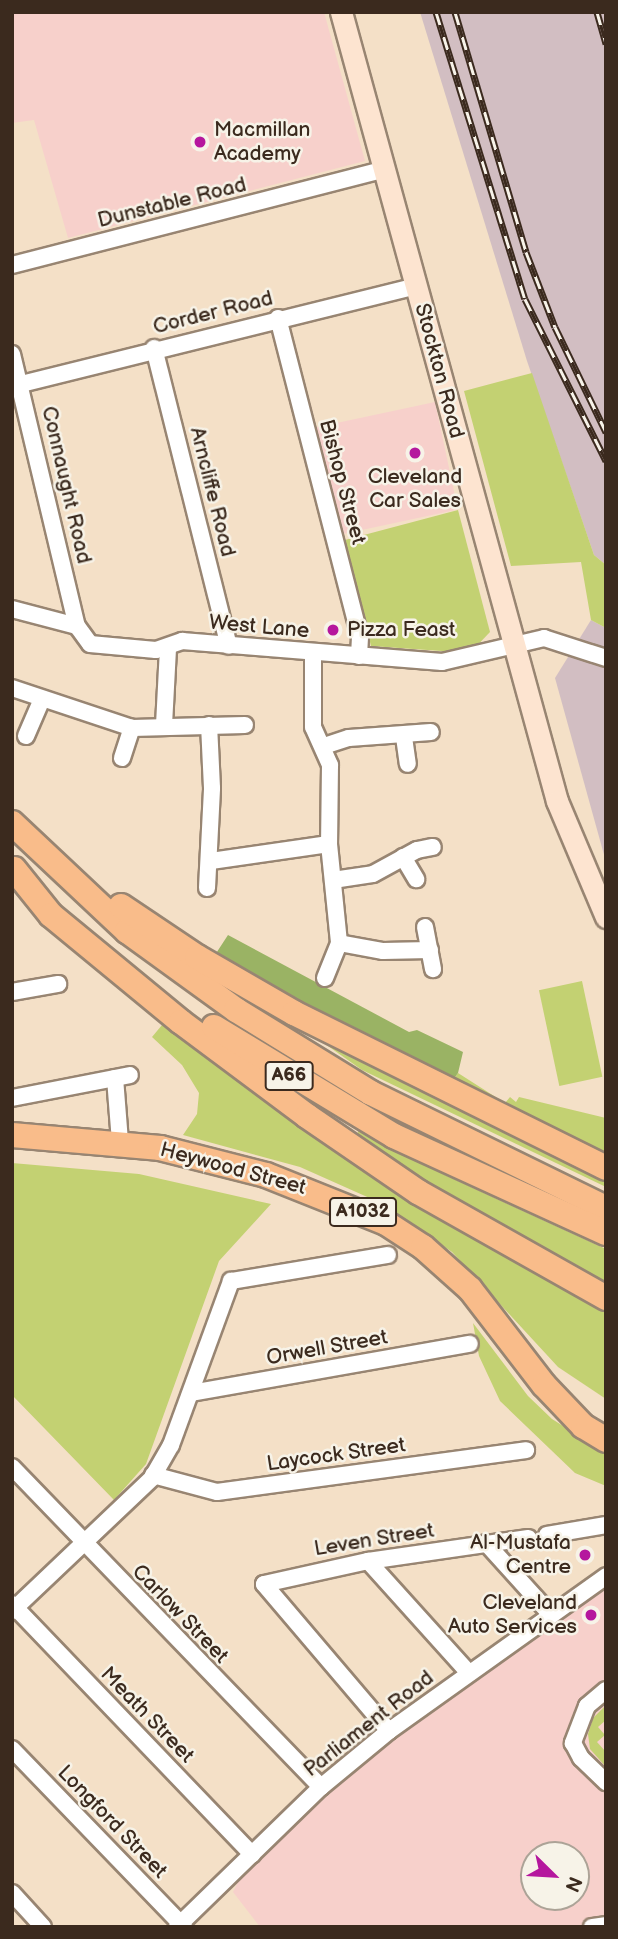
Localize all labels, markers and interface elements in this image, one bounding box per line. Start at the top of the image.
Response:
place label: Macmillan Academy [214,117,310,167]
marker: Macmillan Academy [192,134,208,150]
street label: Dunstable Road [95,172,249,234]
street label: Corder Road [151,286,275,340]
street label: Stockton Road [409,301,469,441]
street label: Connaught Road [36,404,96,566]
street label: Bishop Street [313,417,371,547]
street label: Arncliffe Road [184,425,240,559]
marker: Cleveland Car Sales [407,445,423,461]
place label: Cleveland Car Sales [368,464,462,514]
street label: West Lane [208,610,310,644]
place label: Pizza Feast [347,617,456,643]
marker: Pizza Feast [325,622,341,638]
road number: A66 [264,1060,314,1092]
street label: Heywood Street [157,1137,309,1201]
road number: A1032 [328,1196,398,1228]
street label: Orwell Street [264,1325,390,1371]
street label: Laycock Street [265,1433,407,1477]
street label: Leven Street [312,1518,436,1562]
place label: Al-Mustafa Centre [470,1530,571,1580]
marker: Al-Mustafa Centre [577,1547,593,1563]
street label: Carlow Street [126,1559,234,1669]
place label: Cleveland Auto Services [448,1590,577,1640]
marker: Cleveland Auto Services [583,1607,599,1623]
street label: Meath Street [95,1662,199,1768]
street label: Parliament Road [299,1665,439,1783]
street label: Longford Street [52,1760,172,1884]
north arrow [520,1841,590,1911]
text: N [559,1873,586,1895]

